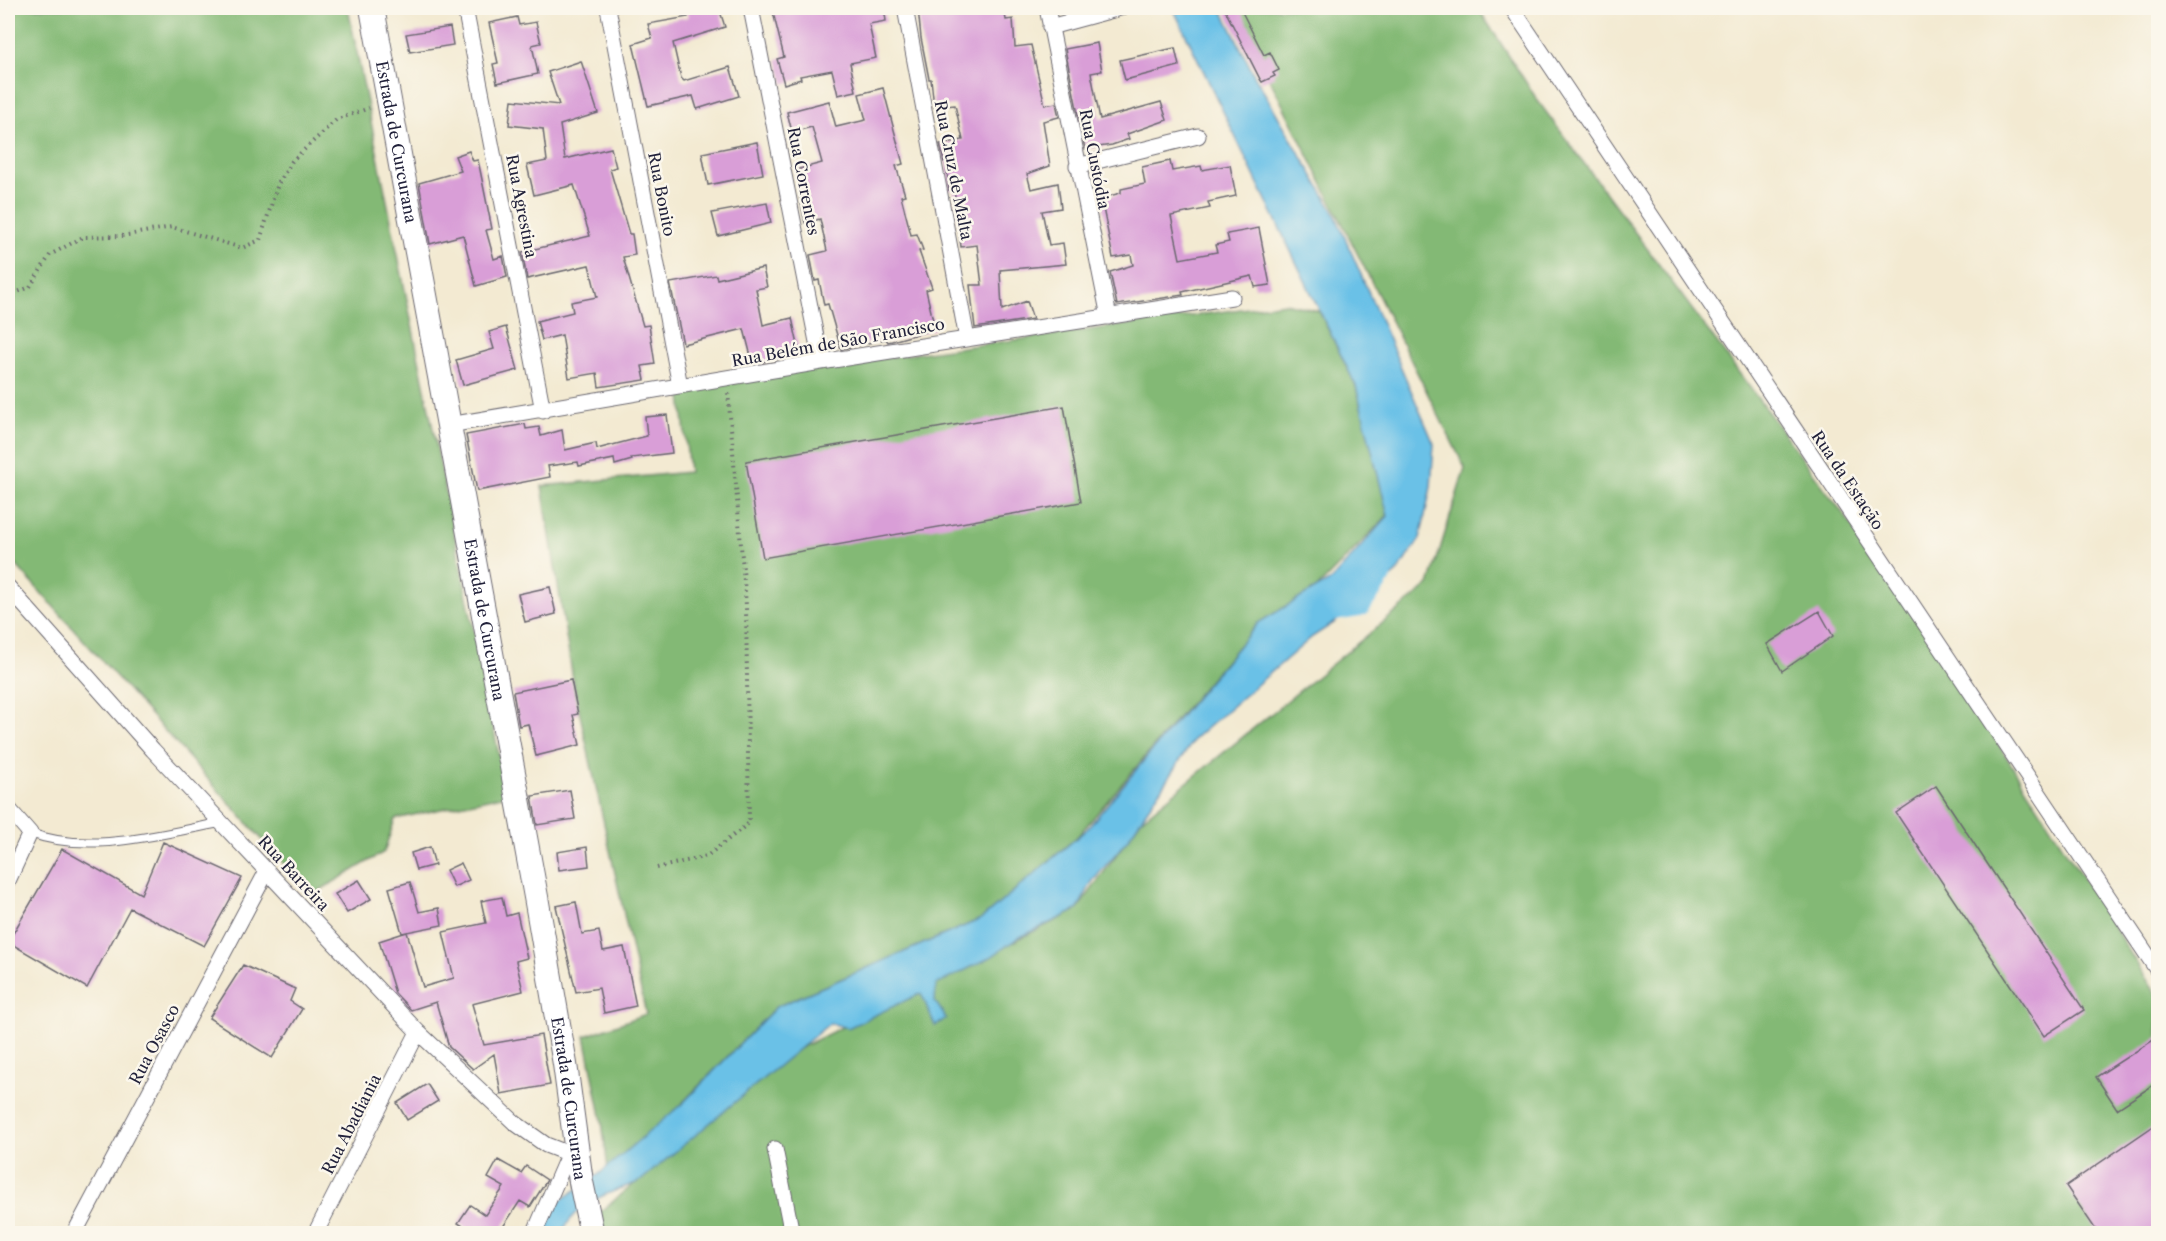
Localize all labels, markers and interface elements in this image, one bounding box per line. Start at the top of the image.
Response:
street label: Estrada de Curcurana [372,59,422,225]
street label: Rua Cruz de Malta [931,98,977,242]
street label: Rua Custódia [1075,107,1115,211]
street label: Rua Correntes [784,125,824,237]
street label: Rua Bonito [644,150,680,238]
street label: Rua Agrestina [502,153,542,260]
street label: Rua Belém de São Francisco [730,313,946,371]
street label: Rua da Estação [1808,427,1889,533]
street label: Estrada de Curcurana [460,537,510,703]
street label: Rua Barreira [254,831,334,915]
street label: Rua Osasco [125,1000,184,1088]
street label: Estrada de Curcurana [547,1015,591,1182]
street label: Rua Abadiania [317,1070,385,1177]

